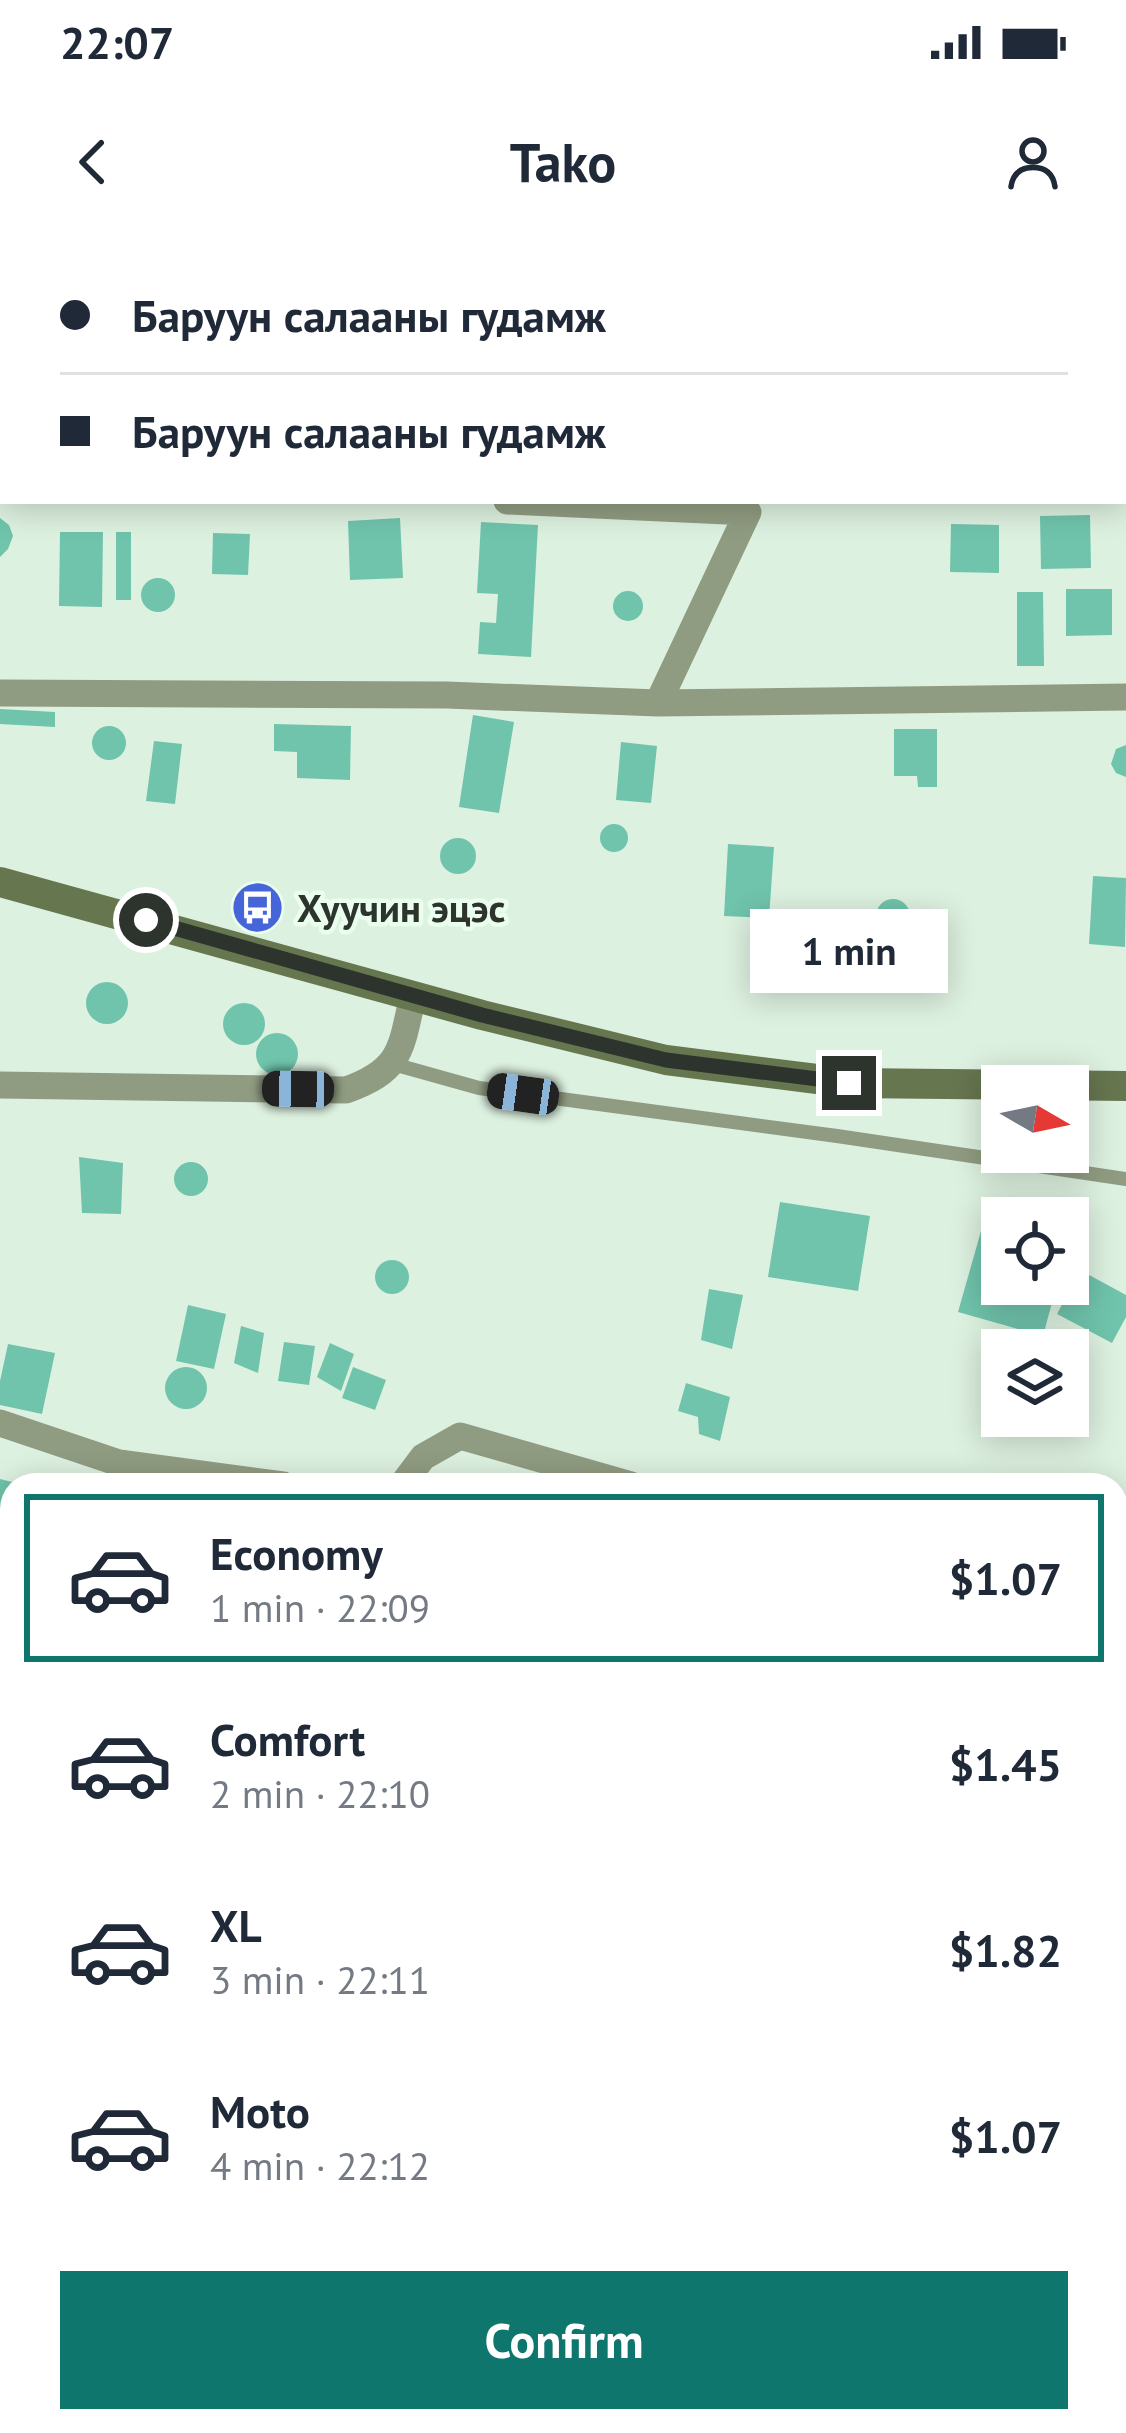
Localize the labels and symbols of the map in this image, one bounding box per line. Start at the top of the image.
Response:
bus stop icon: Хуучин эцэс [230,880,286,936]
place label: Хуучин эцэс [297,882,506,933]
route start [119,893,173,947]
callout: 1 min [750,909,948,993]
route end [822,1056,876,1110]
north arrow [981,1065,1089,1173]
car [262,1070,334,1108]
car [485,1071,561,1117]

